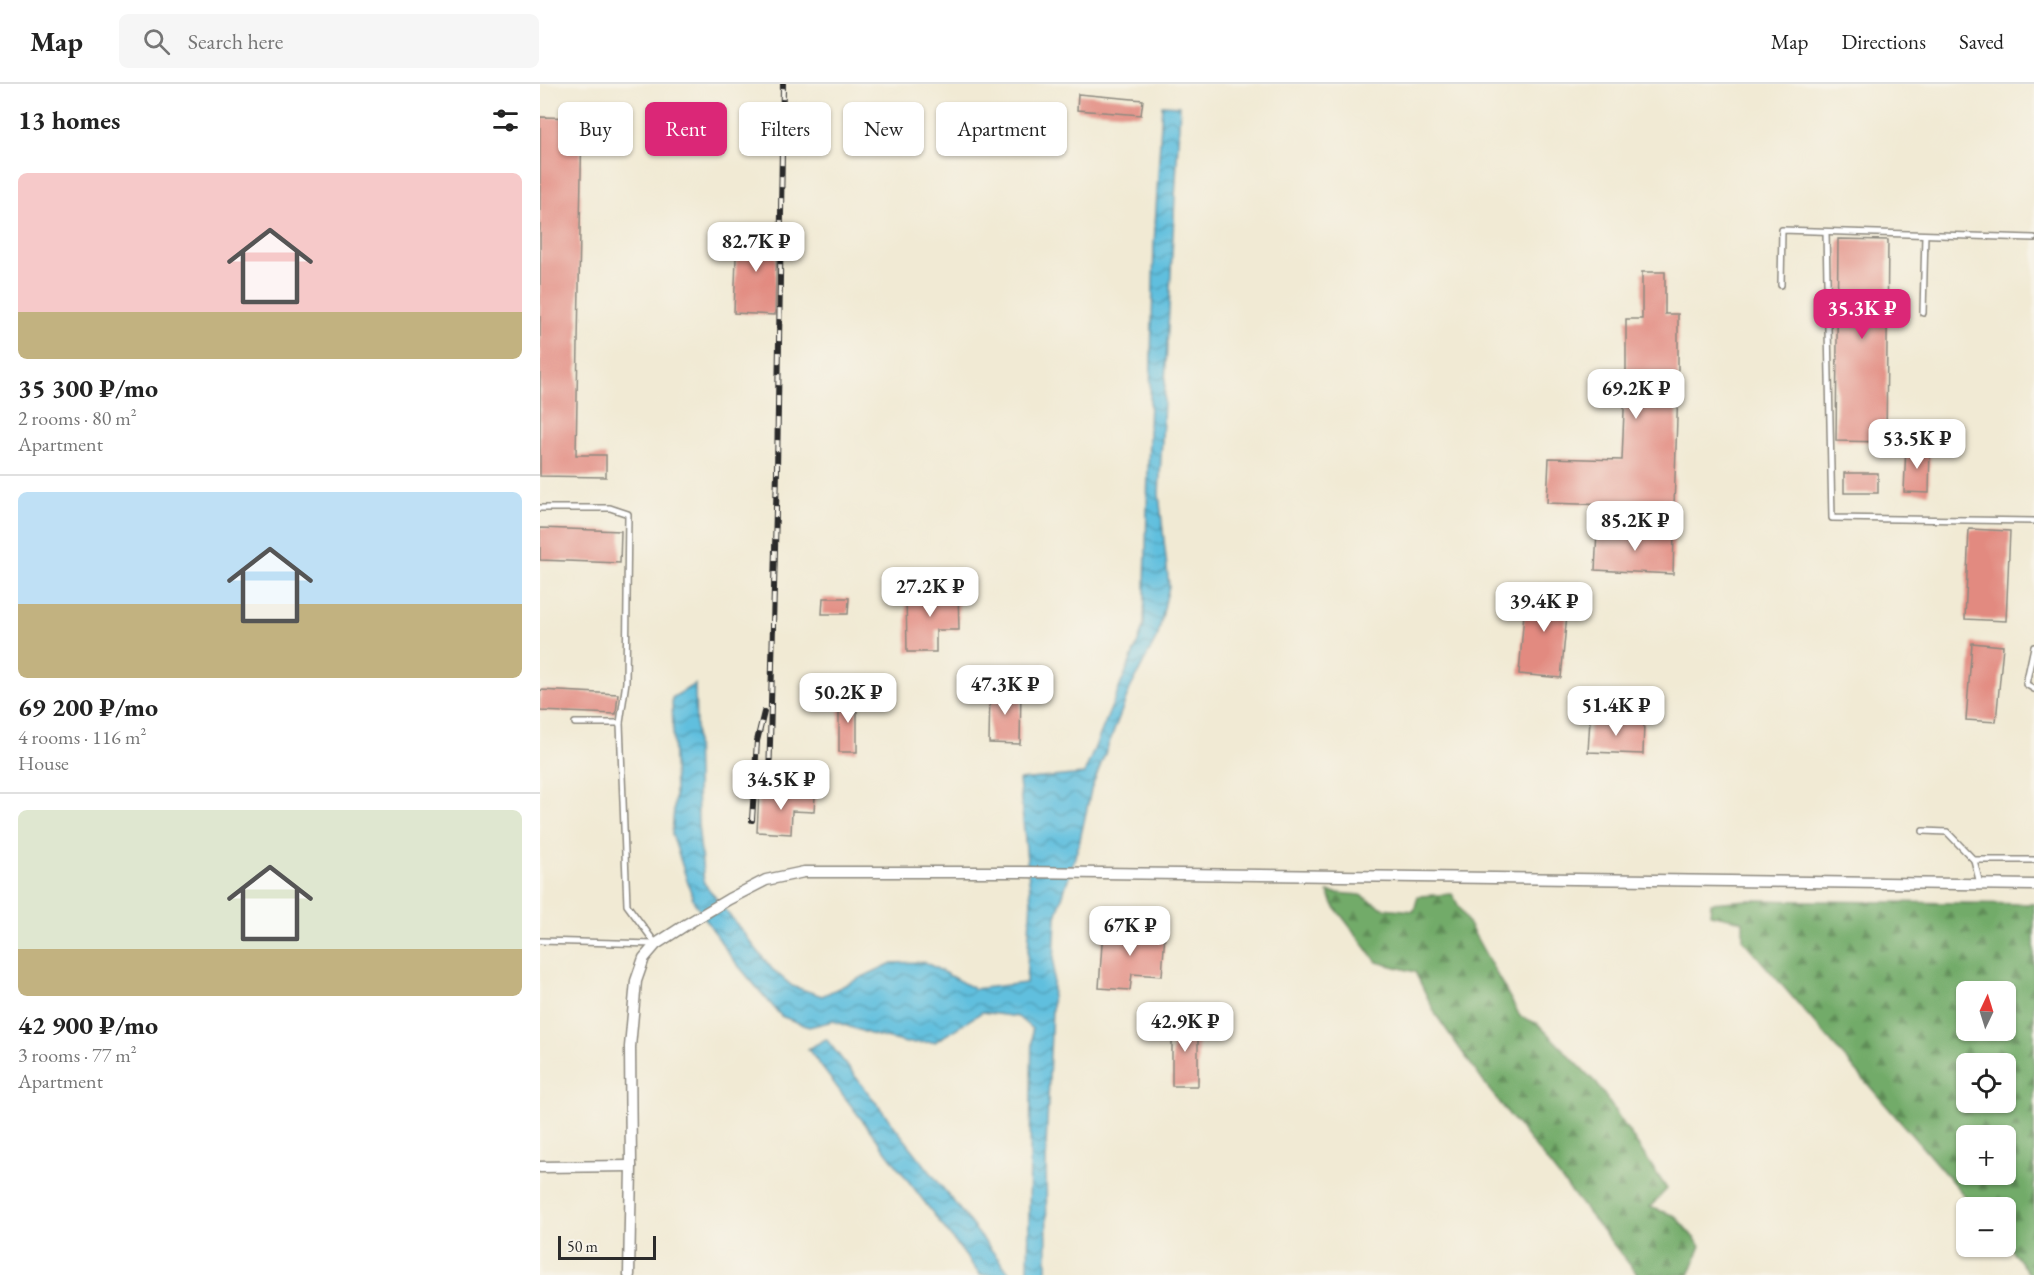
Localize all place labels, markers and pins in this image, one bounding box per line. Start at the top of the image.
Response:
pin: 82.7K ₽ [701,222,811,273]
pin: 35.3K ₽ [1807,289,1917,340]
pin: 69.2K ₽ [1581,369,1691,420]
pin: 53.5K ₽ [1862,419,1972,470]
pin: 85.2K ₽ [1580,501,1690,552]
pin: 27.2K ₽ [875,567,985,618]
pin: 39.4K ₽ [1489,582,1599,633]
pin: 47.3K ₽ [950,665,1060,716]
pin: 50.2K ₽ [793,673,903,724]
pin: 51.4K ₽ [1561,686,1671,737]
pin: 34.5K ₽ [726,760,836,811]
pin: 67K ₽ [1088,906,1172,957]
pin: 42.9K ₽ [1130,1002,1240,1053]

